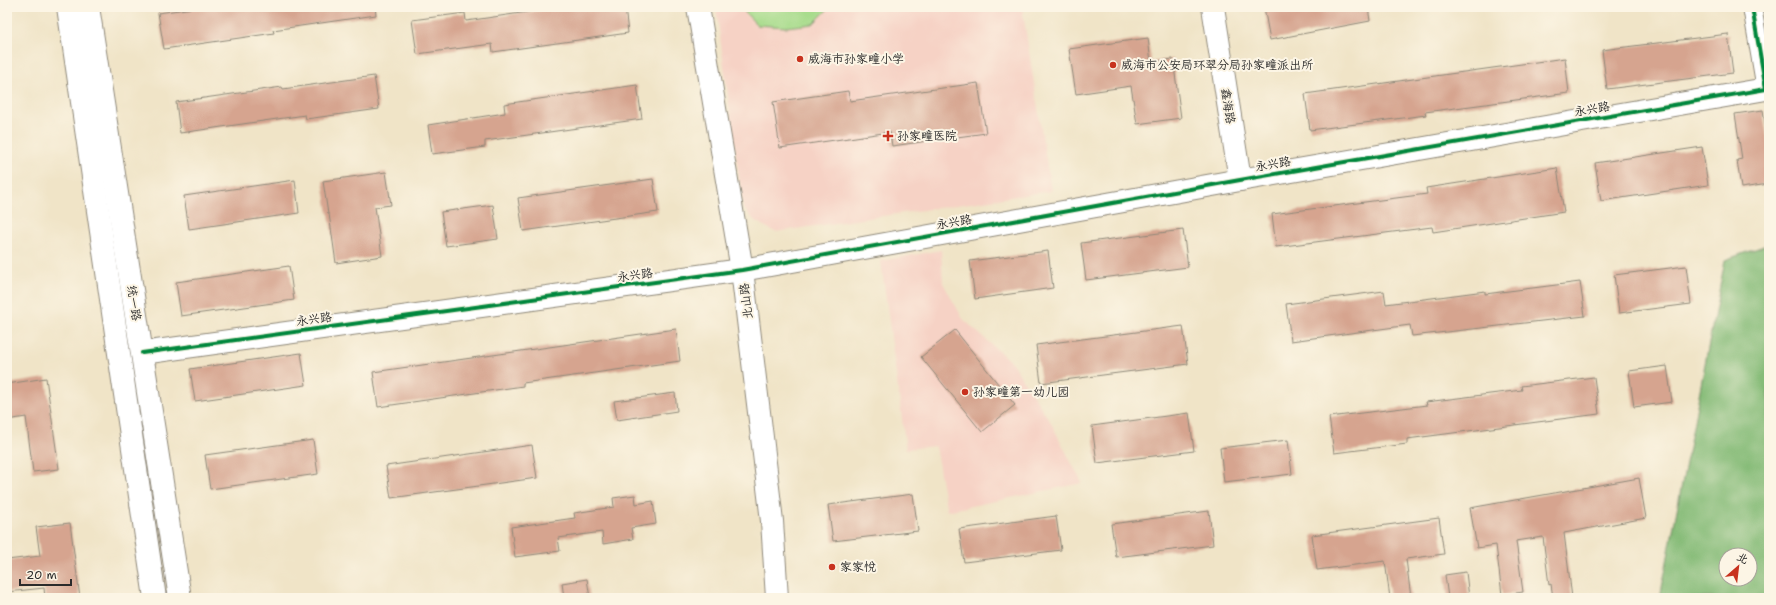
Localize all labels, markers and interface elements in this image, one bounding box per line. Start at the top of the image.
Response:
place label: 威海市孙家疃小学 [808,51,904,67]
marker: 威海市孙家疃小学 [795,54,805,64]
place label: 威海市公安局环翠分局孙家疃派出所 [1121,57,1314,73]
marker: 威海市公安局环翠分局孙家疃派出所 [1108,60,1118,70]
street label: 鑫海路 [1217,87,1239,125]
street label: 永兴路 [1573,98,1611,120]
place label: 孙家疃医院 [897,128,957,144]
marker: 孙家疃医院 [882,130,894,142]
street label: 永兴路 [1254,153,1292,175]
street label: 永兴路 [935,211,973,233]
street label: 永兴路 [616,265,654,285]
street label: 北山路 [736,282,756,320]
street label: 统一路 [123,284,145,322]
street label: 永兴路 [295,309,333,329]
place label: 孙家疃第一幼儿园 [973,384,1069,400]
marker: 孙家疃第一幼儿园 [960,387,970,397]
north arrow [1718,547,1758,587]
text: 北 [1734,549,1751,568]
place label: 家家悦 [840,559,876,575]
scale bar [20,561,71,587]
marker: 家家悦 [827,562,837,572]
text: 20 m [26,567,57,583]

